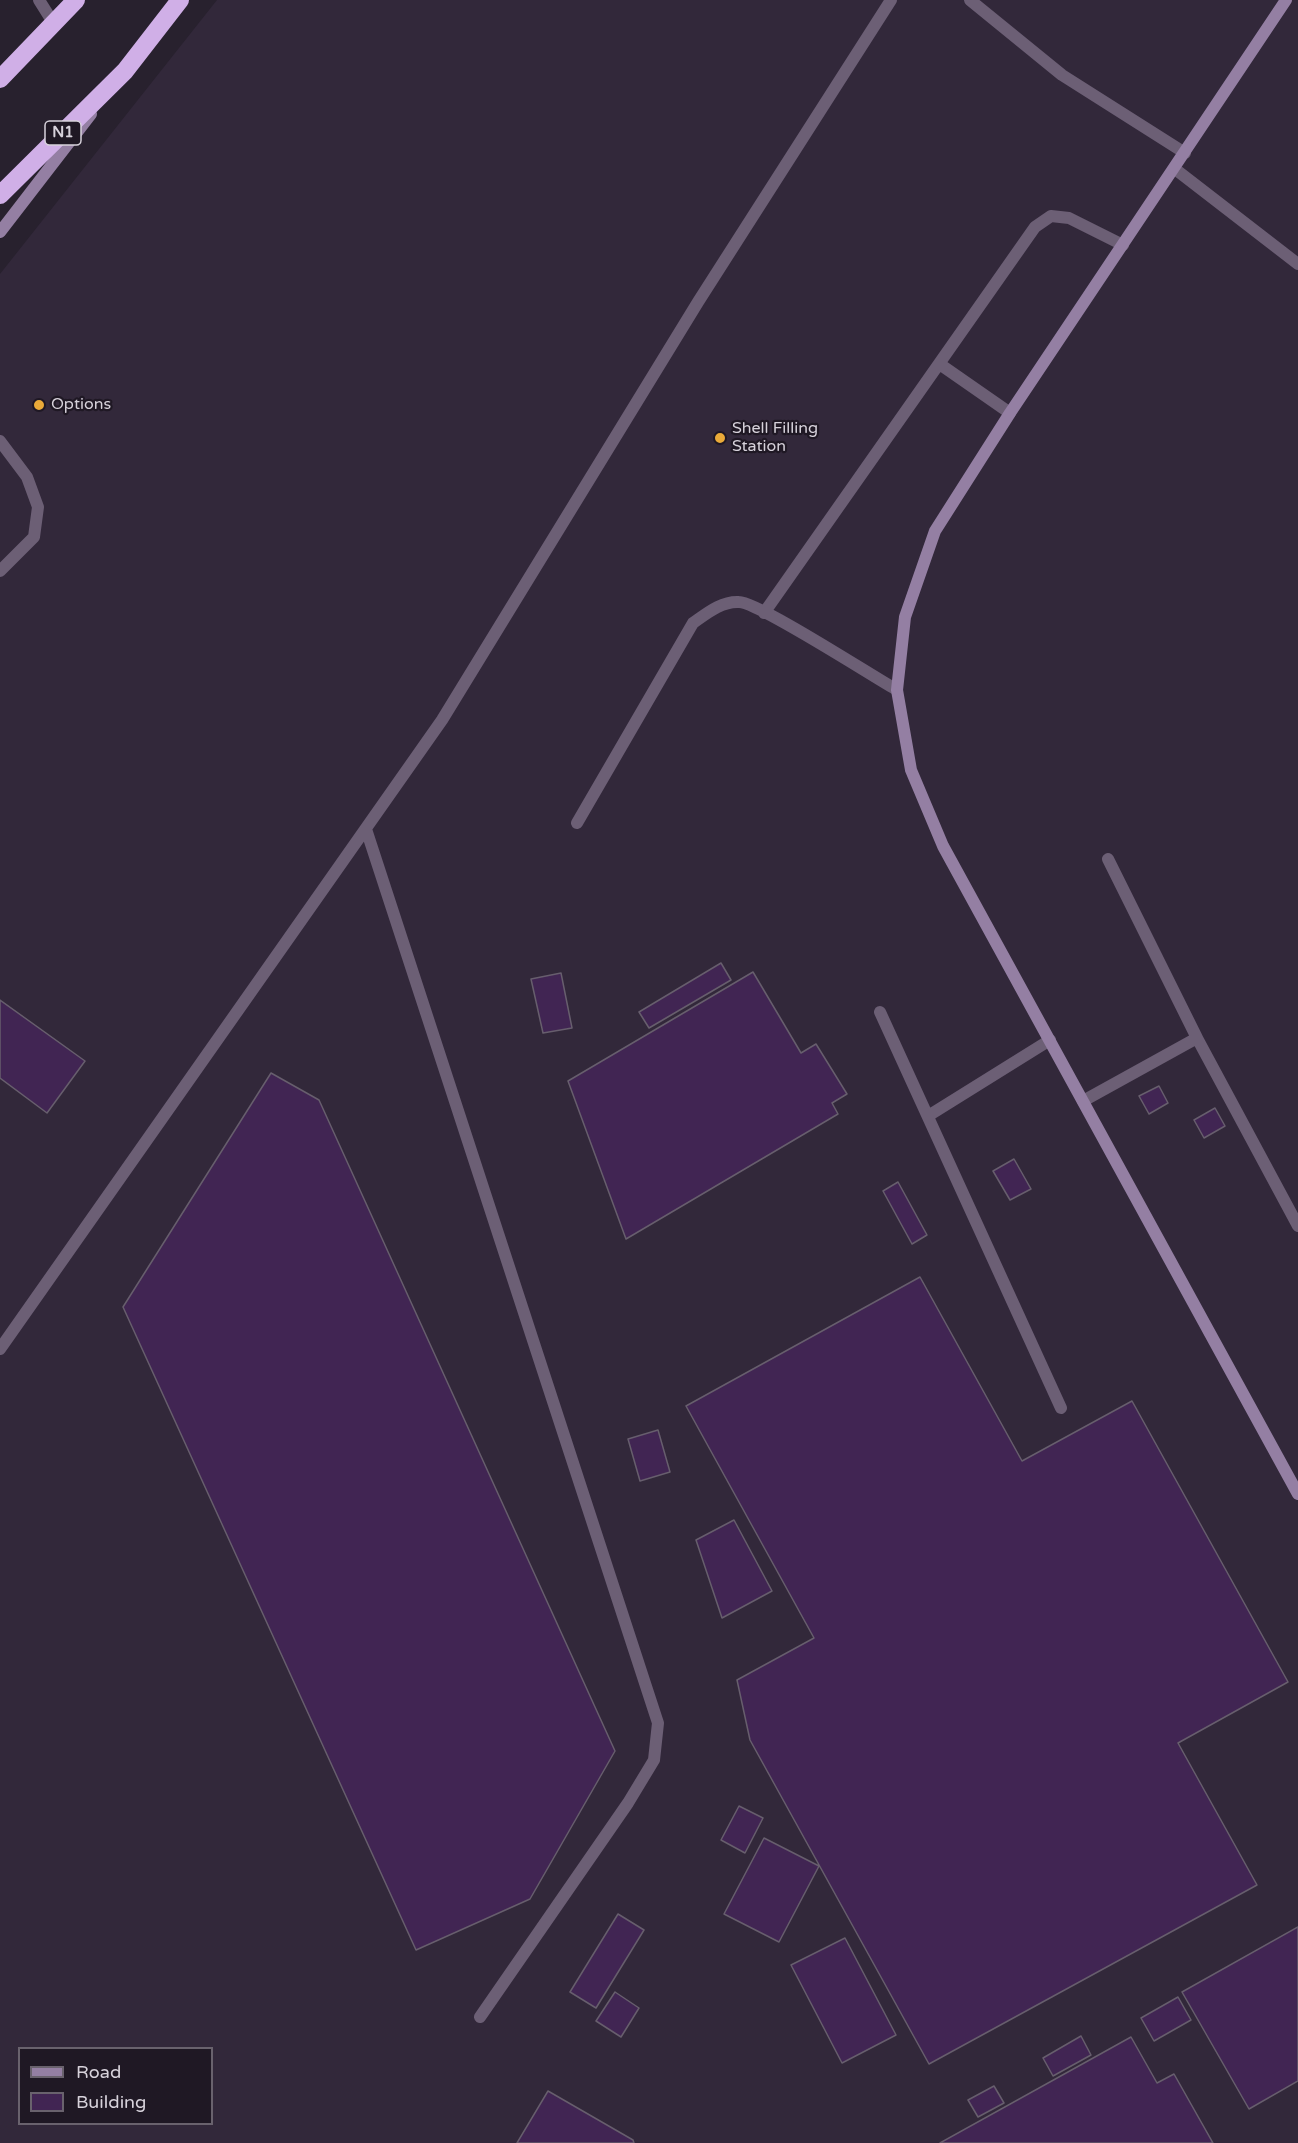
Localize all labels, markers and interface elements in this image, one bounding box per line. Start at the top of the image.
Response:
road number: N1 [45,121,81,145]
place label: Options [51,395,111,415]
marker: Options [32,398,46,412]
place label: Shell Filling Station [732,419,818,457]
marker: Shell Filling Station [713,431,727,445]
legend [18,2047,213,2125]
text: Road [76,2061,121,2083]
text: Building [76,2091,146,2113]

